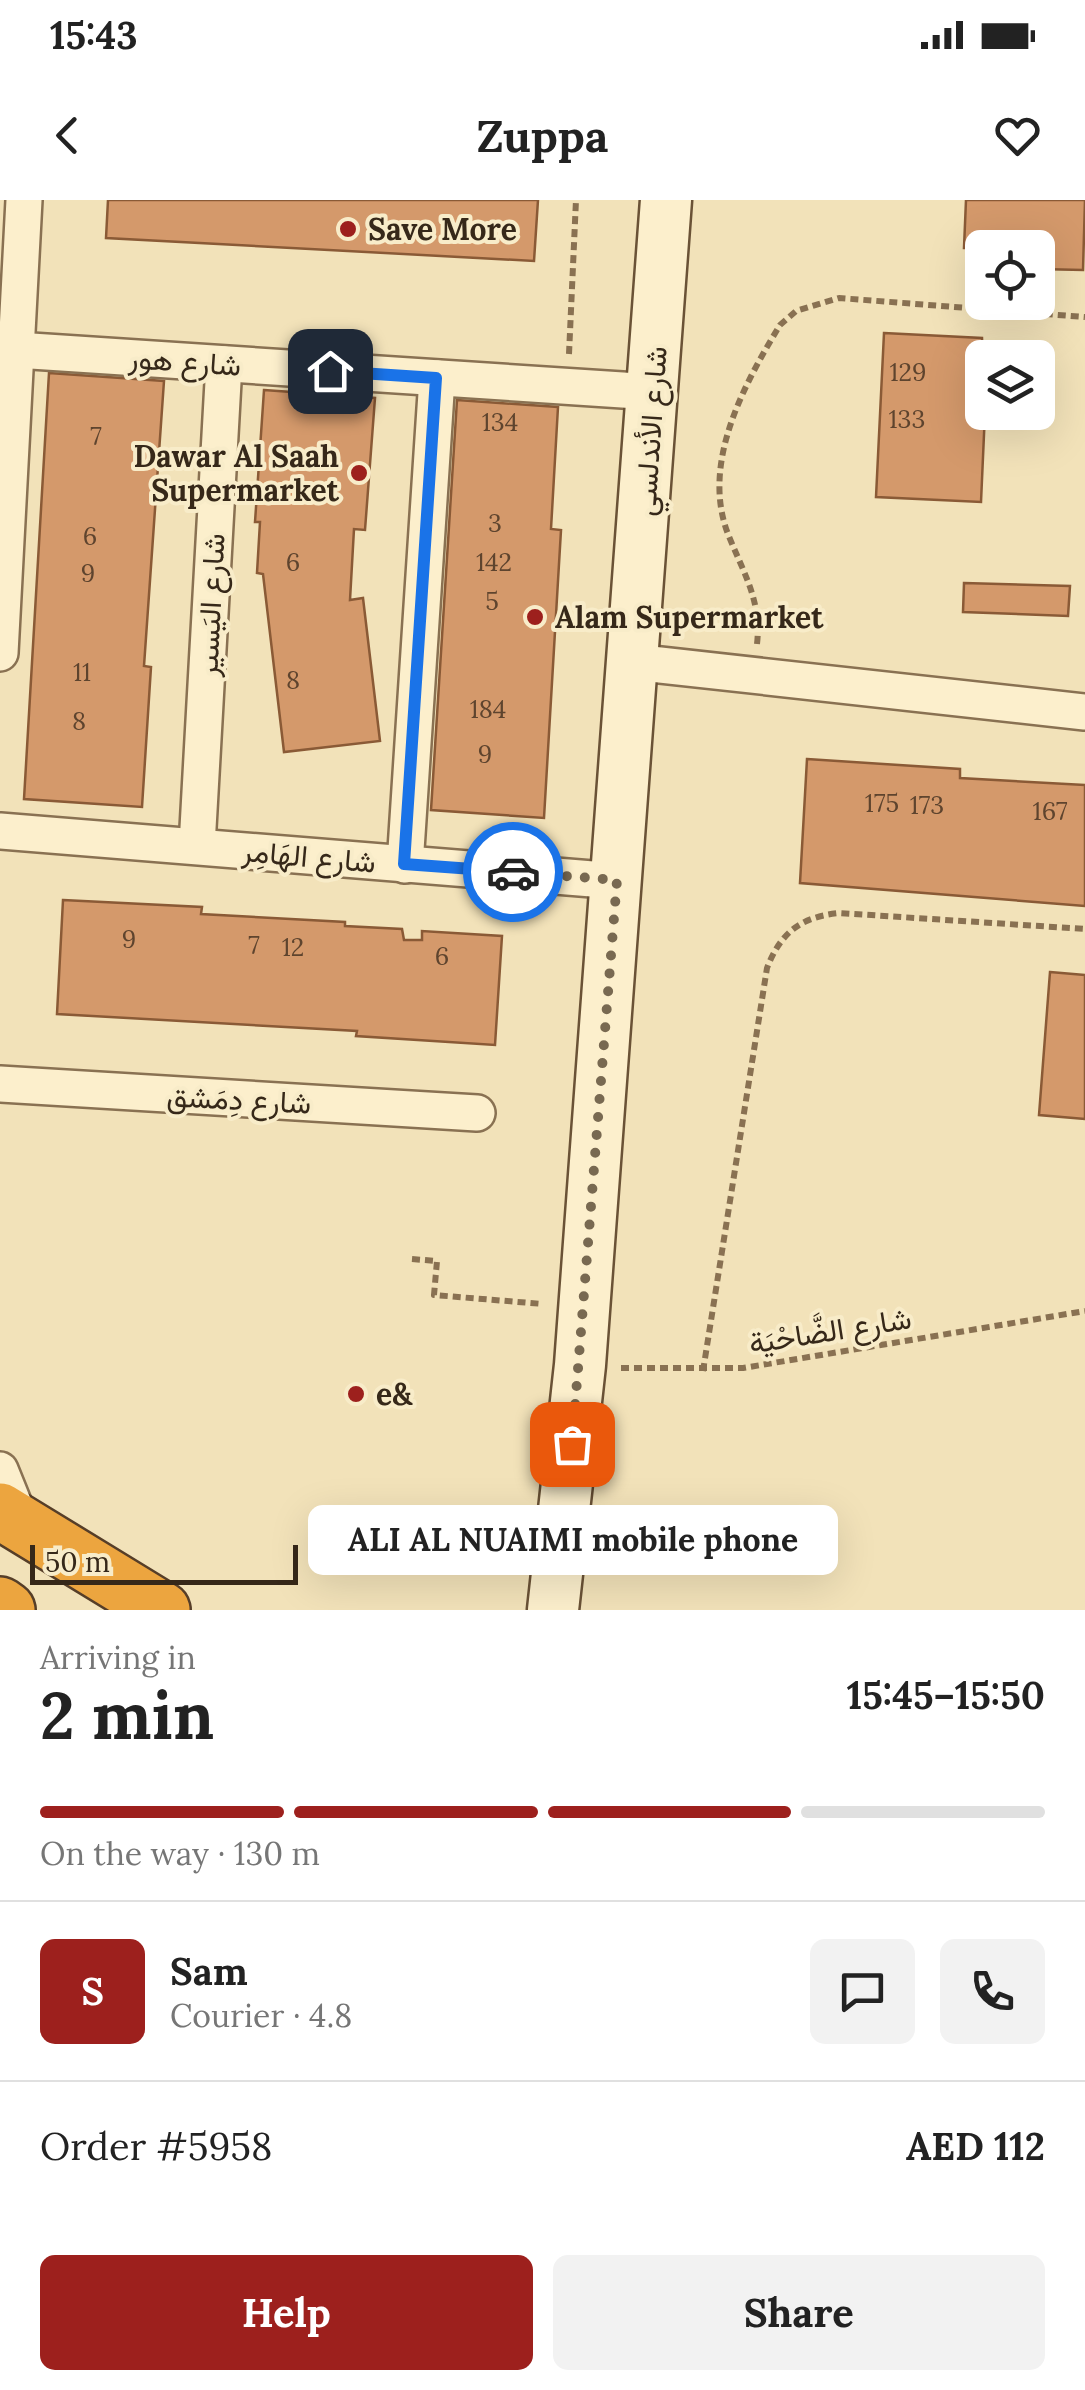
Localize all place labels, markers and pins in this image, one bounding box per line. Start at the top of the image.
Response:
place label: Save More [368,210,517,248]
marker: Save More [337,218,359,240]
pin [288,329,373,414]
place label: Dawar Al Saah Supermarket [134,437,340,509]
marker: Dawar Al Saah Supermarket [348,462,370,484]
place label: Alam Supermarket [555,598,824,636]
marker: Alam Supermarket [524,606,546,628]
place label: e& [376,1375,413,1413]
marker: e& [345,1383,367,1405]
pin [530,1402,615,1487]
callout: ALI AL NUAIMI mobile phone [307,1504,837,1574]

